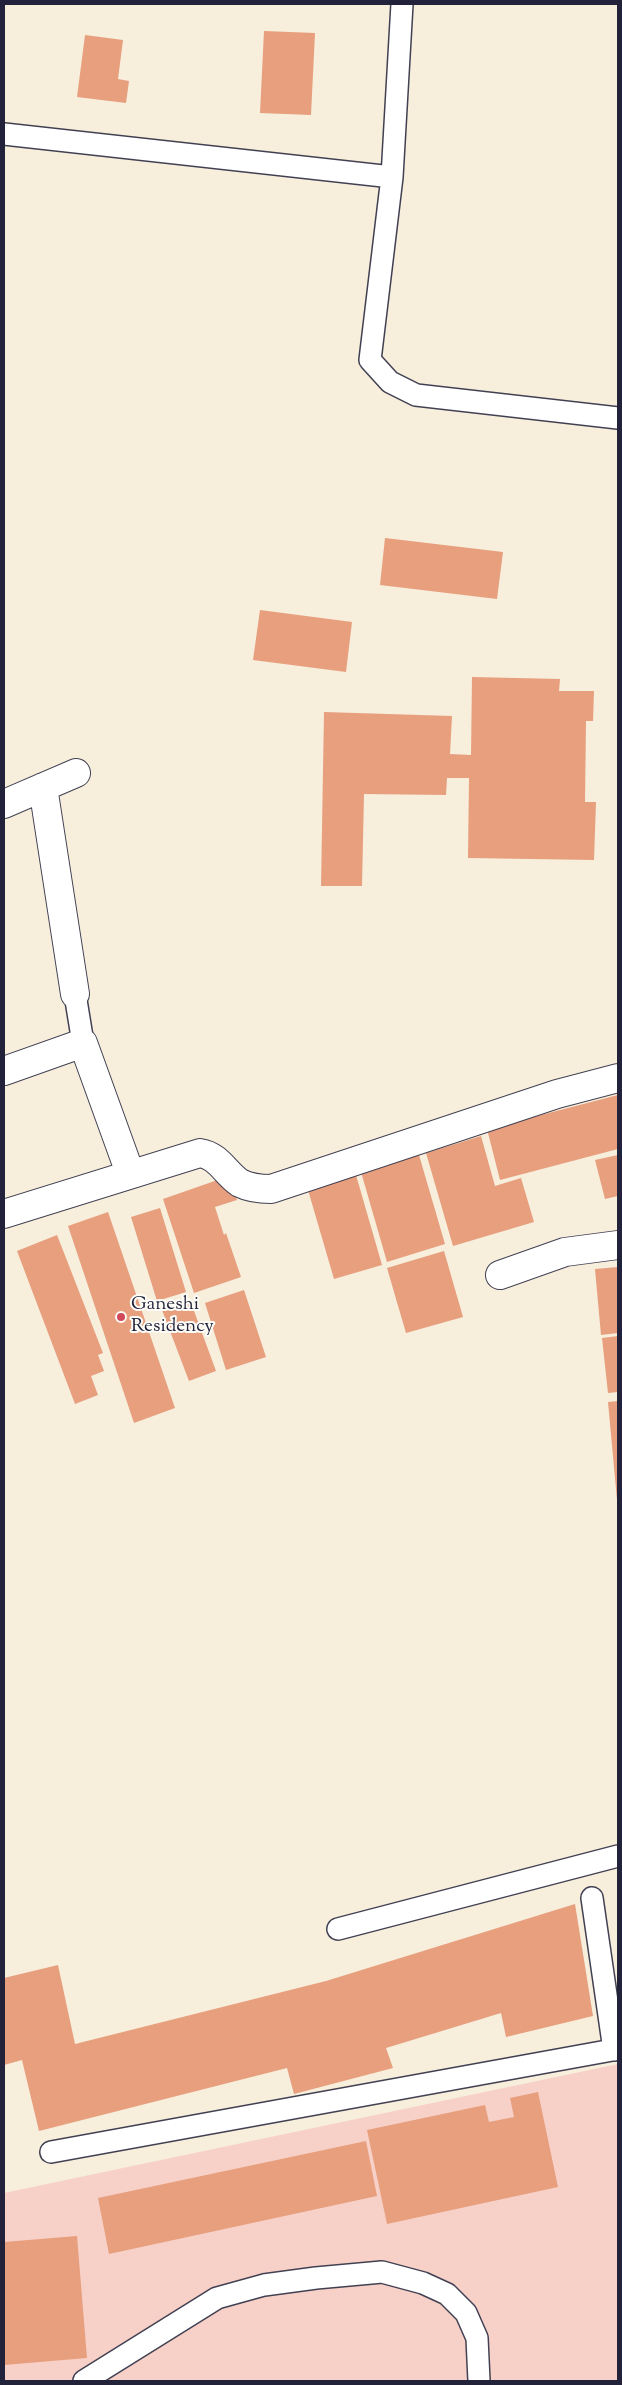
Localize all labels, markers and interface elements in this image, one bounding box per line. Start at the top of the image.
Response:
place label: Ganeshi Residency [131,1295,214,1339]
marker: Ganeshi Residency [115,1311,127,1323]

